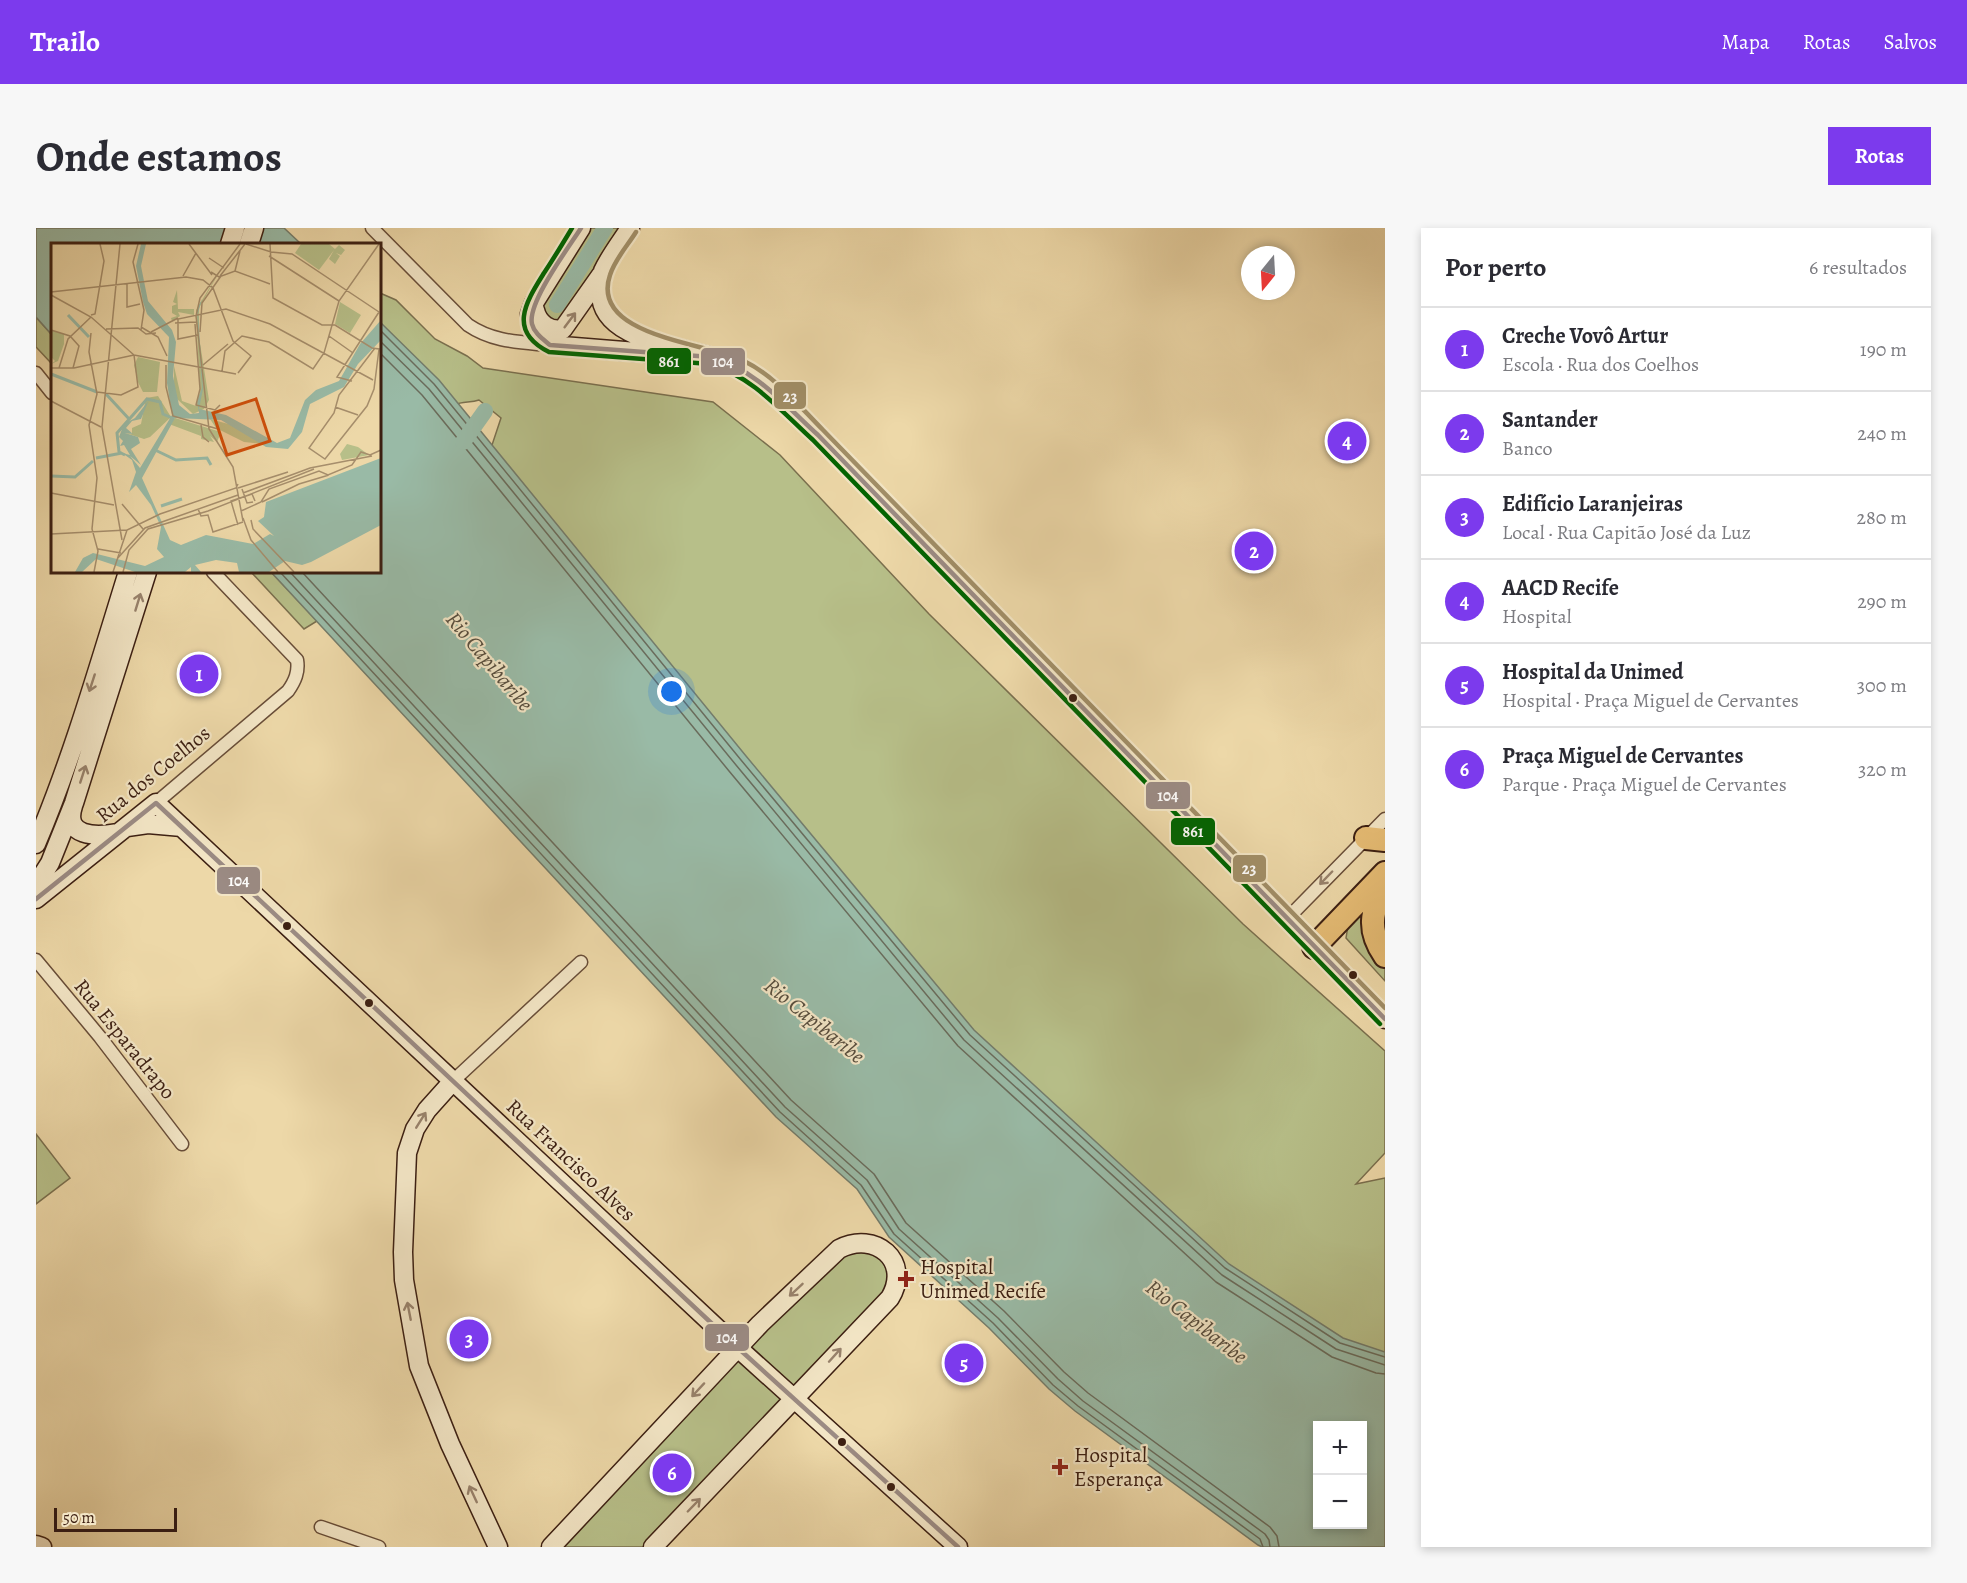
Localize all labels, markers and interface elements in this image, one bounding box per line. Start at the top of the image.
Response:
text: Trailo [30,23,100,61]
text: Mapa [1721,28,1770,56]
text: Rotas [1803,28,1850,56]
text: Salvos [1883,28,1937,56]
button: Rotas [1828,127,1931,185]
text: Onde estamos [36,128,282,185]
inset map [51,243,381,573]
north arrow [1241,246,1295,300]
text: Por perto [1445,250,1546,285]
text: 6 resultados [1809,254,1907,281]
one-way arrow [564,313,576,329]
text: Creche Vovô Artur [1502,321,1668,351]
text: 1 [1461,336,1468,363]
text: 190 m [1860,336,1907,363]
line badge: 861 [646,347,692,375]
line badge: 104 [700,347,746,376]
text: 861 [659,351,680,373]
text: 104 [712,351,734,373]
text: Escola · Rua dos Coelhos [1502,351,1699,378]
line badge: 23 [773,381,807,410]
text: 23 [783,386,797,408]
text: Santander [1502,405,1598,435]
pin: 4 [1328,418,1366,464]
text: 2 [1460,420,1469,447]
text: 240 m [1857,420,1907,447]
text: Banco [1502,435,1552,462]
text: Edifício Laranjeiras [1502,489,1683,519]
text: 3 [1460,504,1469,531]
text: 280 m [1857,504,1907,531]
text: Local · Rua Capitão José da Luz [1502,519,1751,546]
pin: 2 [1234,528,1274,574]
text: AACD Recife [1502,573,1619,603]
text: 4 [1460,588,1469,615]
text: 290 m [1857,588,1907,615]
one-way arrow [133,593,144,612]
text: Hospital [1502,603,1572,630]
water label: Rio Capibaribe [439,605,540,718]
pin: 1 [180,652,218,696]
text: Hospital da Unimed [1502,657,1684,687]
text: 5 [1460,672,1469,699]
text: 300 m [1857,672,1907,699]
one-way arrow [86,673,97,692]
your location [657,677,686,706]
text: Hospital · Praça Miguel de Cervantes [1502,687,1799,714]
unlabelled marker [1067,692,1079,704]
street label: Rua dos Coelhos [90,719,216,829]
text: Praça Miguel de Cervantes [1502,741,1743,771]
text: 6 [1460,756,1469,783]
text: 320 m [1858,756,1907,783]
one-way arrow [79,765,90,784]
text: Parque · Praça Miguel de Cervantes [1502,771,1787,798]
line badge: 104 [1145,781,1191,810]
text: 104 [1157,785,1179,807]
line badge: 861 [1170,817,1216,846]
text: 861 [1183,821,1204,843]
line badge: 23 [1232,854,1267,883]
text: 23 [1242,858,1256,880]
line badge: 104 [216,866,261,895]
text: 104 [228,870,250,892]
one-way arrow [1319,871,1334,886]
unlabelled marker [281,920,293,932]
unlabelled marker [1347,969,1359,981]
water label: Rio Capibaribe [758,971,871,1071]
street label: Rua Esparadrapo [68,973,182,1105]
unlabelled marker [363,997,375,1009]
street label: Rua Francisco Alves [500,1093,642,1227]
one-way arrow [415,1112,427,1129]
place label: Hospital Unimed Recife [920,1253,1046,1305]
marker: Hospital Unimed Recife [897,1270,915,1288]
water label: Rio Capibaribe [1139,1273,1254,1371]
one-way arrow [789,1282,804,1297]
one-way arrow [403,1302,414,1321]
pin: 3 [450,1316,488,1362]
line badge: 104 [704,1323,750,1352]
text: 104 [716,1327,738,1349]
pin: 5 [944,1340,984,1386]
one-way arrow [828,1348,842,1363]
one-way arrow [691,1383,705,1398]
map controls [1313,1421,1367,1529]
button: + [1313,1421,1367,1475]
unlabelled marker [836,1436,848,1448]
place label: Hospital Esperança [1074,1441,1163,1493]
pin: 6 [652,1450,692,1496]
marker: Hospital Esperança [1051,1458,1069,1476]
button: − [1313,1475,1367,1529]
unlabelled marker [885,1481,897,1493]
one-way arrow [467,1486,479,1504]
one-way arrow [686,1497,701,1512]
scale bar [54,1505,177,1532]
text: 50 m [63,1507,95,1529]

